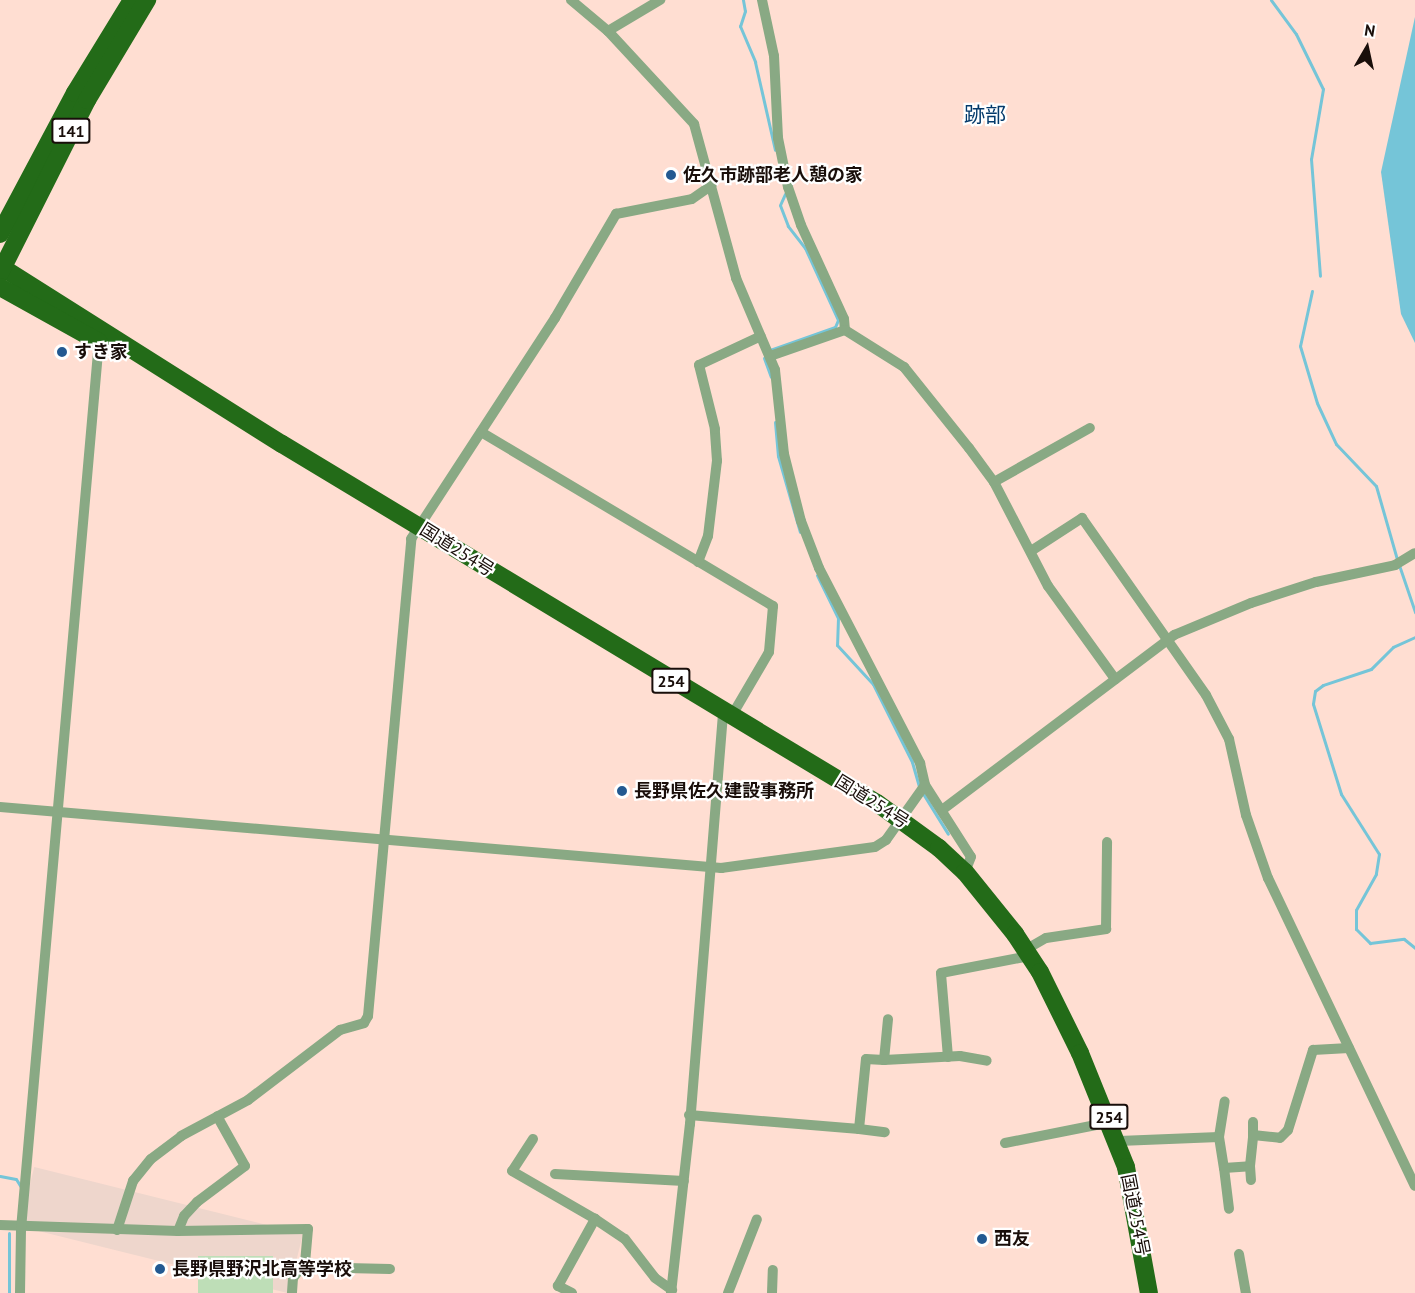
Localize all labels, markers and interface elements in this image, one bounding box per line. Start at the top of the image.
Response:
north arrow [1337,18,1397,78]
text: N [1363,20,1377,41]
district label: 跡部 [964,102,1006,128]
road number: 141 [50,118,92,144]
place label: 佐久市跡部老人憩の家 [683,164,863,186]
marker: 佐久市跡部老人憩の家 [664,168,678,182]
place label: すき家 [74,341,128,363]
marker: すき家 [55,345,69,359]
street label: 国道254号 [416,519,498,581]
road number: 254 [650,668,692,694]
street label: 国道254号 [831,771,913,833]
place label: 長野県佐久建設事務所 [634,780,814,802]
marker: 長野県佐久建設事務所 [615,784,629,798]
road number: 254 [1088,1104,1130,1130]
street label: 国道254号 [1116,1172,1154,1258]
place label: 西友 [994,1228,1030,1250]
marker: 西友 [975,1232,989,1246]
place label: 長野県野沢北高等学校 [172,1258,352,1280]
marker: 長野県野沢北高等学校 [153,1262,167,1276]

